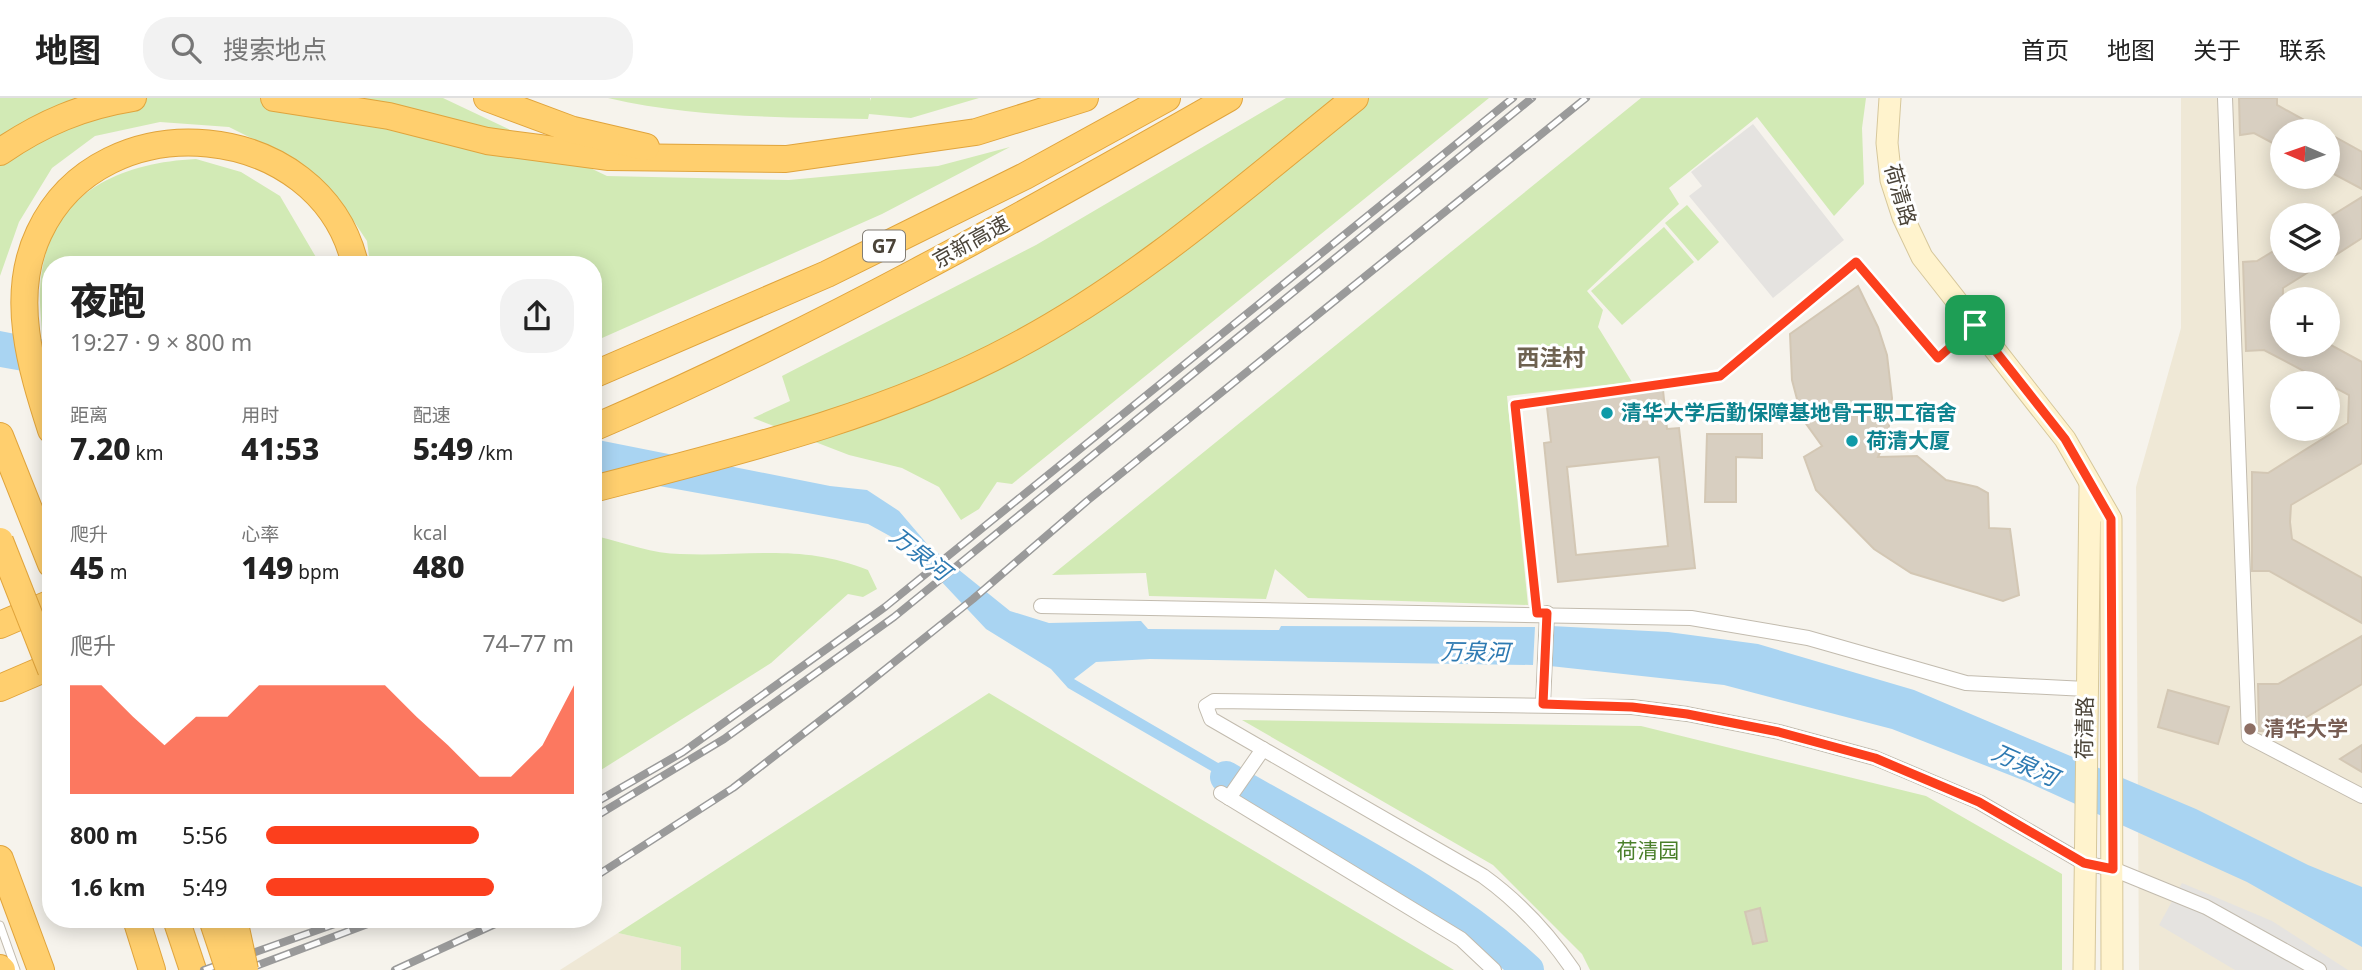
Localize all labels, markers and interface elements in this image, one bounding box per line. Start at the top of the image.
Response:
search box [143,17,633,80]
text: 地图 [35,27,101,72]
icon: search [167,29,205,67]
text: 搜索地点 [223,31,327,67]
text: 首页 [2021,33,2069,66]
text: 地图 [2107,33,2155,66]
text: 关于 [2193,33,2241,66]
text: 联系 [2279,33,2327,66]
north arrow [2270,119,2340,189]
map controls [2270,119,2340,441]
street label: 荷清路 [1879,161,1923,229]
button: layers [2270,203,2340,273]
street label: 京新高速 [927,209,1014,274]
road number: G7 [863,230,905,262]
text: 夜跑 [70,274,146,326]
button: share [500,279,574,353]
button: + [2270,287,2340,357]
pin [1945,295,2005,355]
icon: arrive [1956,306,1994,344]
text: 19:27 · 9 × 800 m [70,326,252,358]
district label: 西洼村 [1517,341,1586,373]
button: − [2270,371,2340,441]
place label: 清华大学后勤保障基地骨干职工宿舍 [1621,398,1957,426]
text: 距离 [70,402,108,428]
text: 用时 [241,402,279,428]
text: 配速 [413,402,451,428]
marker: 清华大学后勤保障基地骨干职工宿舍 [1599,405,1615,421]
place label: 荷清大厦 [1866,426,1950,454]
text: 7.20 [70,428,131,469]
text: 41:53 [241,428,319,469]
text: 5:49 [413,428,473,469]
marker: 荷清大厦 [1844,433,1860,449]
text: km [131,440,163,466]
text: /km [473,440,513,466]
water label: 万泉河 [884,519,961,590]
text: kcal [413,520,447,546]
text: 爬升 [70,521,108,547]
text: 心率 [241,521,279,547]
text: 480 [413,546,465,587]
text: 45 [70,547,105,588]
text: 149 [241,547,293,588]
text: m [105,559,127,585]
text: bpm [293,559,339,585]
text: 74–77 m [482,627,574,659]
text: 爬升 [70,629,116,661]
water label: 万泉河 [1440,634,1514,668]
street label: 荷清路 [2069,696,2099,760]
place label: 清华大学 [2264,714,2348,742]
marker: 清华大学 [2242,721,2258,737]
water label: 万泉河 [1987,735,2067,794]
text: 800 m [70,819,138,851]
text: 5:56 [182,819,228,851]
park label: 荷清园 [1617,836,1680,864]
text: 1.6 km [70,871,145,903]
text: 5:49 [182,871,228,903]

